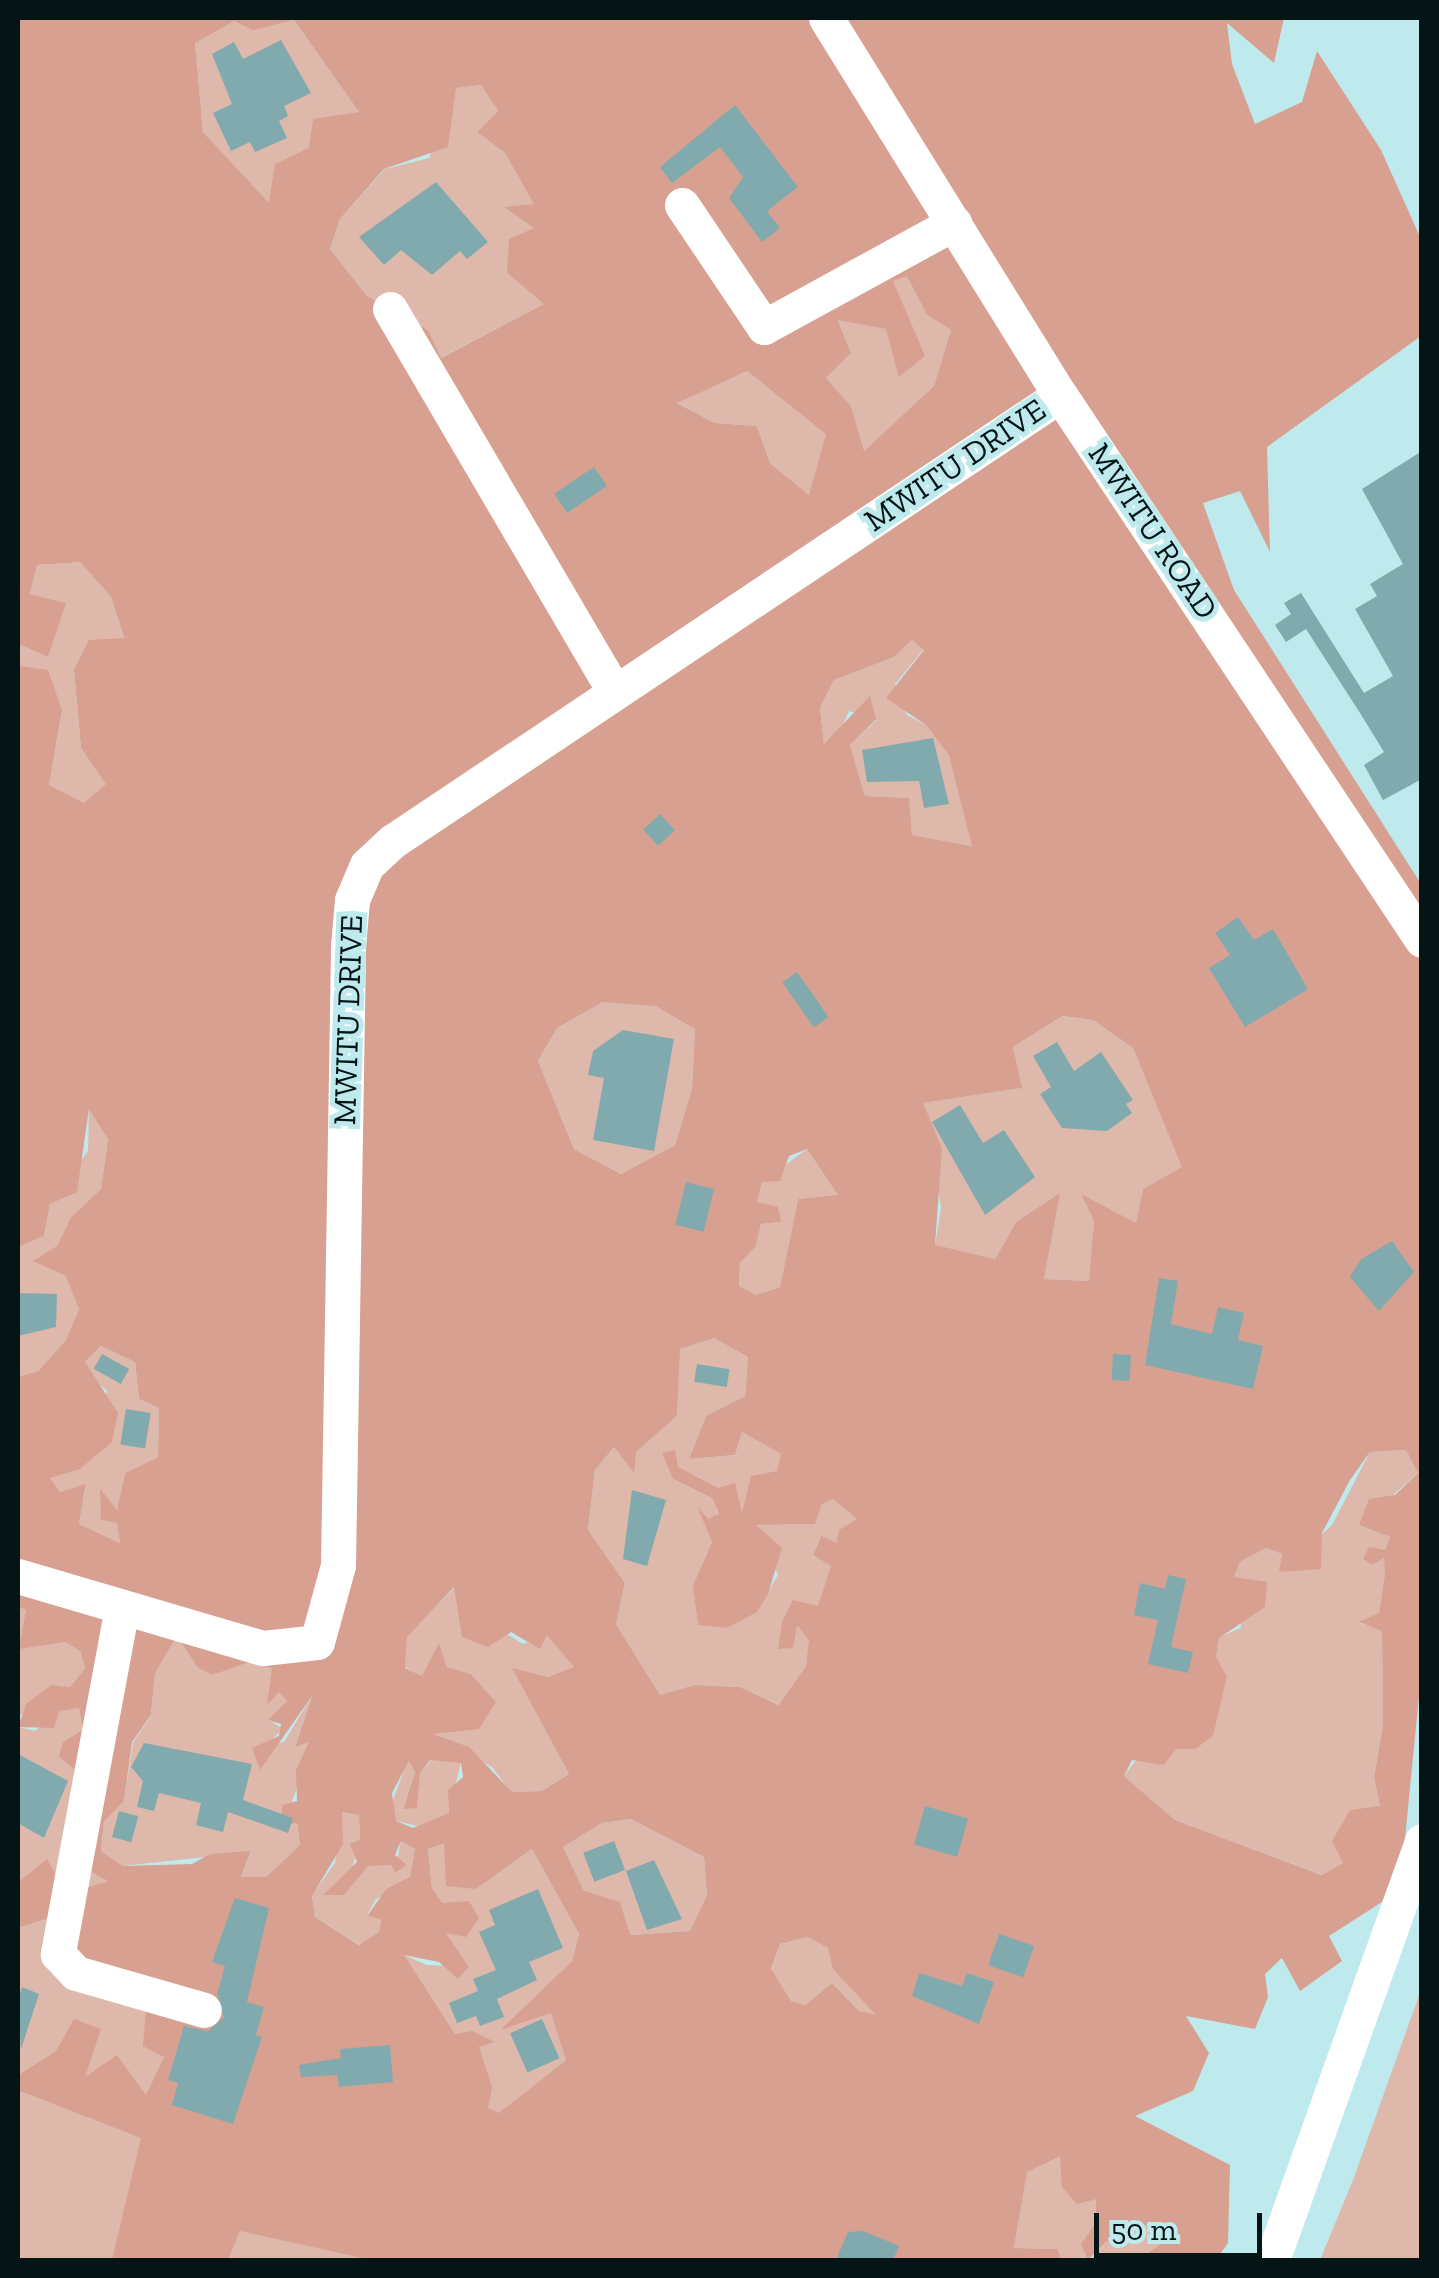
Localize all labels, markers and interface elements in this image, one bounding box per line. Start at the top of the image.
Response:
street label: MWITU DRIVE [857,390,1053,540]
street label: MWITU ROAD [1080,436,1226,626]
street label: MWITU DRIVE [325,914,371,1126]
scale bar [1099,2193,1266,2255]
text: 50 m [1111,2212,1176,2248]

